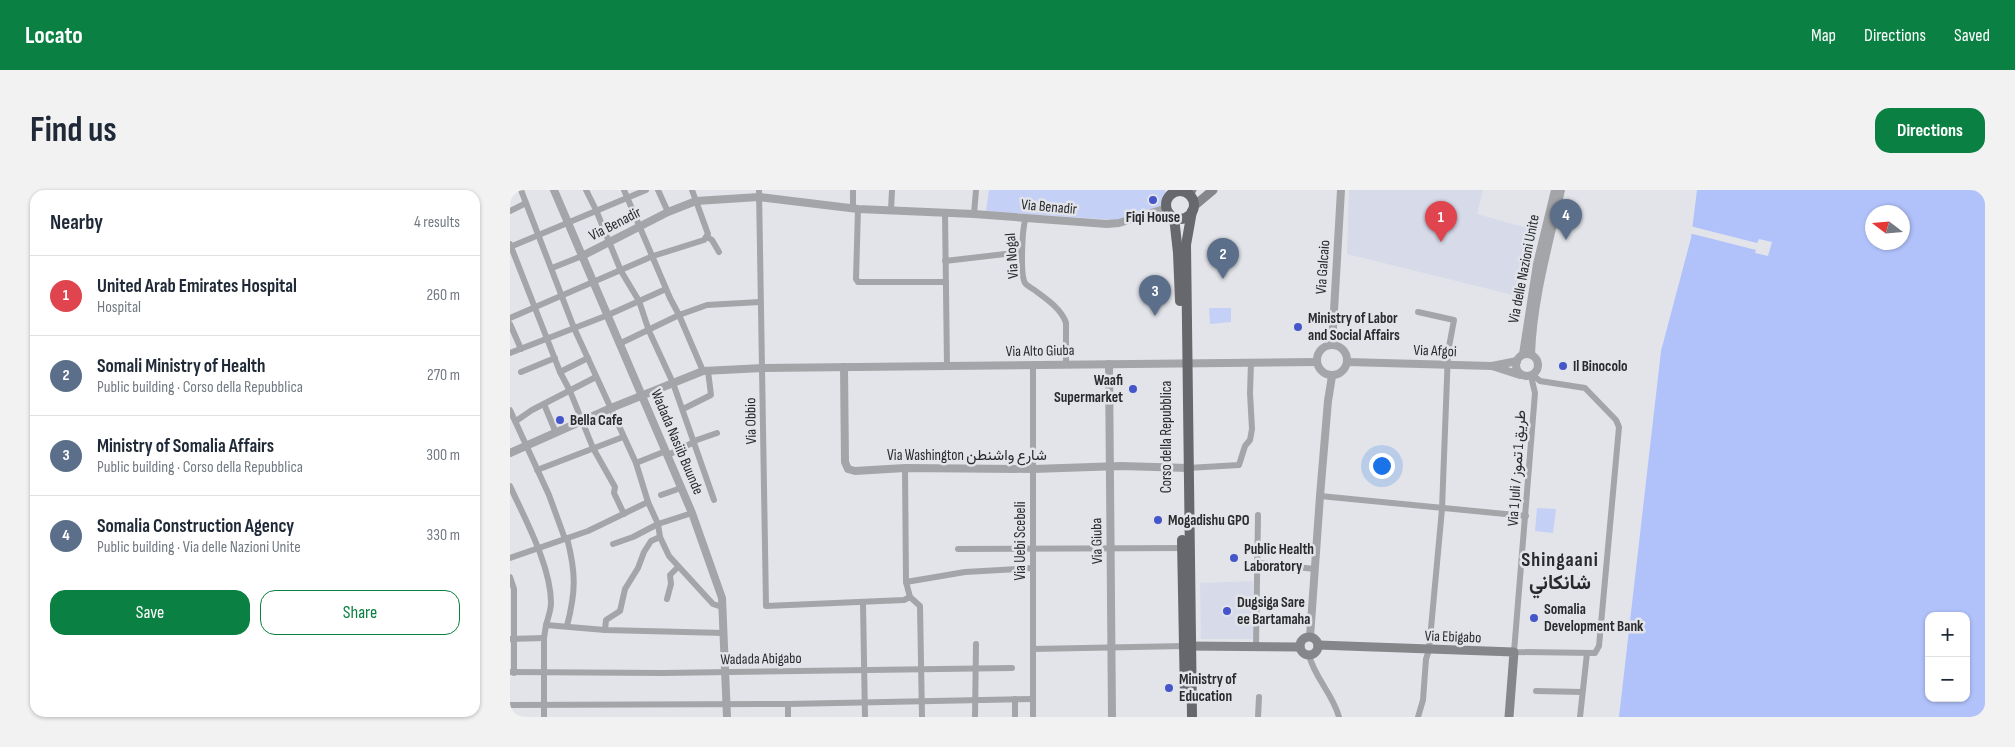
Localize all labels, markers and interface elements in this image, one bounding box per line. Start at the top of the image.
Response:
text: Locato [25,21,83,50]
text: Map [1811,25,1836,46]
text: Directions [1864,25,1926,46]
text: Saved [1954,25,1990,46]
button: Directions [1875,108,1985,153]
text: Find us [30,109,117,152]
marker: Fiqi House [1147,194,1159,206]
street label: Via Benadir [1020,195,1078,219]
pin: 4 [1550,199,1582,240]
pin: 1 [1425,201,1457,242]
street label: Via Benadir [586,203,645,245]
north arrow [1865,205,1910,250]
place label: Fiqi House [1126,208,1180,227]
text: Nearby [50,210,103,235]
text: 4 results [414,213,460,232]
street label: Via delle Nazioni Unite [1504,213,1544,325]
street label: Via Nogal [1001,232,1023,280]
pin: 2 [1207,238,1239,279]
street label: Via Galcaio [1312,239,1334,295]
text: United Arab Emirates Hospital [97,275,297,298]
pin: 3 [1139,275,1171,316]
text: 1 [63,286,69,305]
text: 260 m [426,286,460,305]
text: Hospital [97,298,141,317]
place label: Ministry of Labor and Social Affairs [1308,309,1400,345]
marker: Ministry of Labor and Social Affairs [1292,321,1304,333]
street label: Via Alto Giuba [1005,341,1075,361]
street label: Via Afgoi [1413,341,1457,361]
text: Somali Ministry of Health [97,355,266,378]
place label: Il Binocolo [1573,357,1628,376]
marker: Il Binocolo [1557,360,1569,372]
text: 2 [62,366,70,385]
text: 270 m [427,366,460,385]
place label: Waafi Supermarket [1054,371,1123,407]
text: Public building · Corso della Repubblica [97,378,303,397]
street label: Corso della Repubblica [1157,380,1176,493]
marker: Waafi Supermarket [1127,383,1139,395]
street label: Wadada Nasiib Buunde [646,387,708,497]
street label: Via Obbio [741,398,761,444]
street label: Via 1 Juli / طريق 1 تموز [1503,409,1531,527]
place label: Bella Cafe [570,411,623,430]
marker: Bella Cafe [554,414,566,426]
text: Ministry of Somalia Affairs [97,435,274,458]
text: 3 [62,446,70,465]
text: 300 m [426,446,460,465]
street label: Via Washington شارع واشنطن [887,446,1047,466]
your location [1369,453,1395,479]
text: Public building · Corso della Repubblica [97,458,303,477]
street label: Via Uebi Scebeli [1011,501,1030,581]
place label: Mogadishu GPO [1168,511,1250,530]
marker: Mogadishu GPO [1152,514,1164,526]
text: Somalia Construction Agency [97,515,294,538]
street label: Via Giuba [1087,517,1107,564]
text: 4 [62,526,70,545]
text: 330 m [427,526,460,545]
text: Public building · Via delle Nazioni Unite [97,538,301,557]
place label: Public Health Laboratory [1244,540,1314,576]
district label: Shingaani شانكاني [1521,548,1599,599]
marker: Public Health Laboratory [1228,552,1240,564]
button: Save [50,590,250,635]
button: Share [260,590,460,635]
place label: Dugsiga Sare ee Bartamaha [1237,593,1310,629]
place label: Somalia Development Bank [1544,600,1644,636]
marker: Dugsiga Sare ee Bartamaha [1221,605,1233,617]
marker: Somalia Development Bank [1528,612,1540,624]
map controls [1925,612,1970,702]
button: + [1925,612,1970,657]
street label: Via Ebigabo [1424,627,1482,647]
street label: Wadada Abigabo [720,649,802,669]
button: − [1925,657,1970,702]
place label: Ministry of Education [1179,670,1237,706]
marker: Ministry of Education [1163,682,1175,694]

